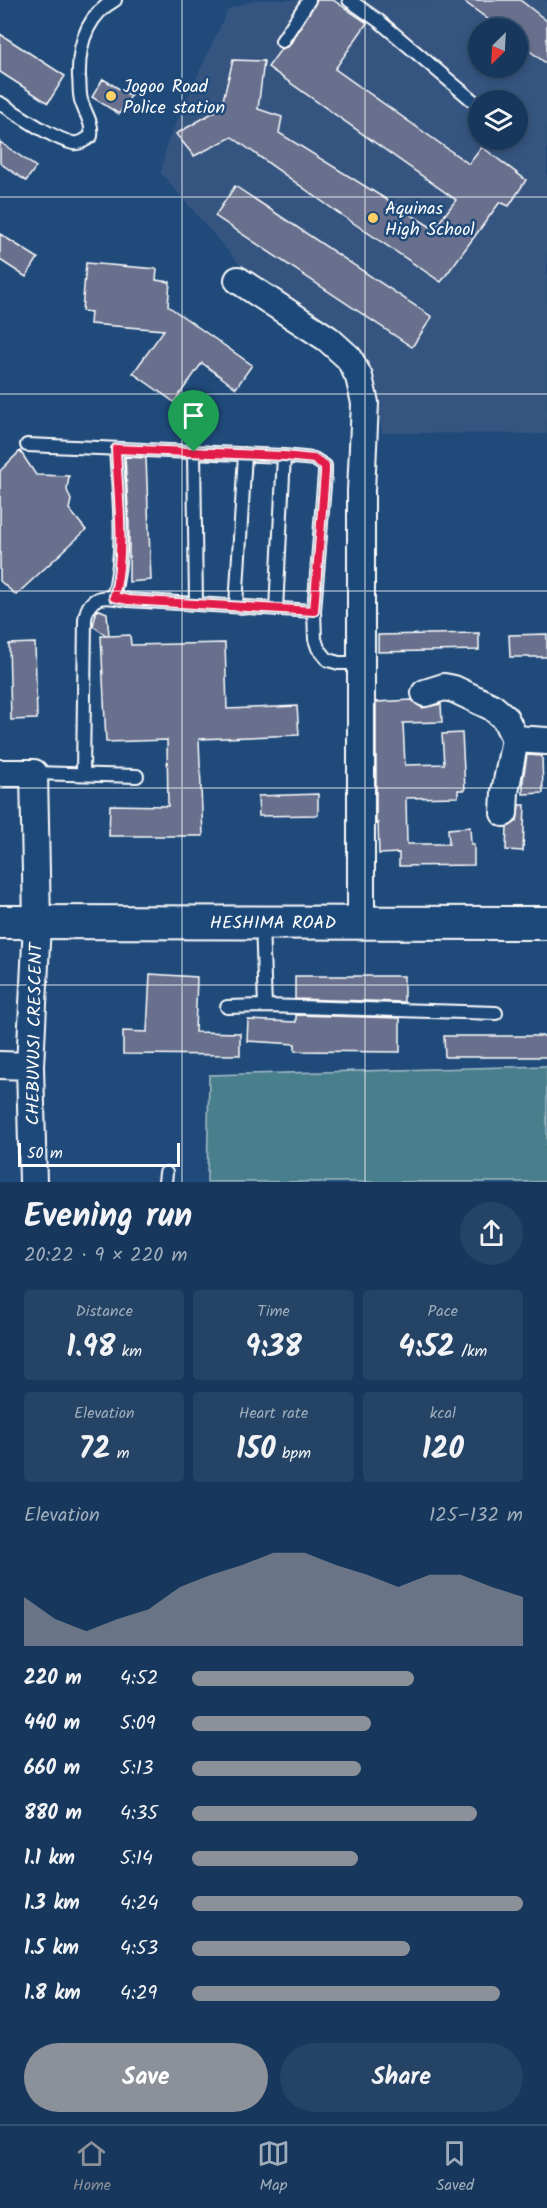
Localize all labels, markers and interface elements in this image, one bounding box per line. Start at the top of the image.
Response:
north arrow [468,18,528,78]
map controls [468,18,528,150]
place label: Jogoo Road Police station [123,73,225,123]
marker: Jogoo Road Police station [104,89,118,103]
button: layers [468,90,528,150]
place label: Aquinas High School [385,195,475,245]
marker: Aquinas High School [366,211,380,225]
pin [168,390,219,452]
icon: arrive [177,399,210,432]
street label: HESHIMA ROAD [210,909,337,939]
street label: CHEBUVUSI CRESCENT [19,941,52,1126]
scale bar [18,1140,180,1168]
text: 50 m [27,1141,63,1166]
text: Evening run [24,1191,192,1244]
button: share [460,1202,523,1265]
text: 20:22 · 9 × 220 m [24,1240,187,1272]
text: Distance [75,1299,133,1324]
text: Time [257,1299,290,1324]
text: Pace [428,1299,458,1324]
text: 1.98 [66,1324,115,1372]
text: 9:38 [245,1324,302,1372]
text: 4:52 [398,1324,455,1372]
text: km [115,1339,142,1364]
text: /km [455,1339,487,1364]
text: Elevation [74,1401,134,1426]
text: Heart rate [239,1401,308,1426]
text: kcal [430,1401,456,1426]
text: 72 [79,1426,110,1474]
text: 150 [236,1426,276,1474]
text: 120 [422,1426,464,1474]
text: m [110,1441,130,1466]
text: bpm [276,1441,311,1466]
text: Elevation [24,1500,100,1532]
text: 125–132 m [429,1500,523,1532]
text: 220 m [24,1663,82,1695]
text: 4:52 [120,1663,158,1695]
text: 440 m [24,1708,80,1740]
text: 5:09 [120,1708,155,1740]
text: 660 m [24,1753,80,1785]
text: 5:13 [120,1753,153,1785]
text: 880 m [24,1798,82,1830]
text: 4:35 [120,1798,158,1830]
text: 1.1 km [24,1843,75,1875]
text: 5:14 [120,1843,153,1875]
text: 1.3 km [24,1888,80,1920]
text: 4:24 [120,1888,159,1920]
text: 1.5 km [24,1933,79,1965]
text: 4:53 [120,1933,158,1965]
text: 1.8 km [24,1978,81,2010]
text: 4:29 [120,1978,157,2010]
button: Save [24,2043,268,2112]
button: Share [280,2043,523,2112]
tab: Home [73,2137,111,2198]
tab: Map [257,2137,290,2198]
tab: Saved [436,2137,474,2198]

